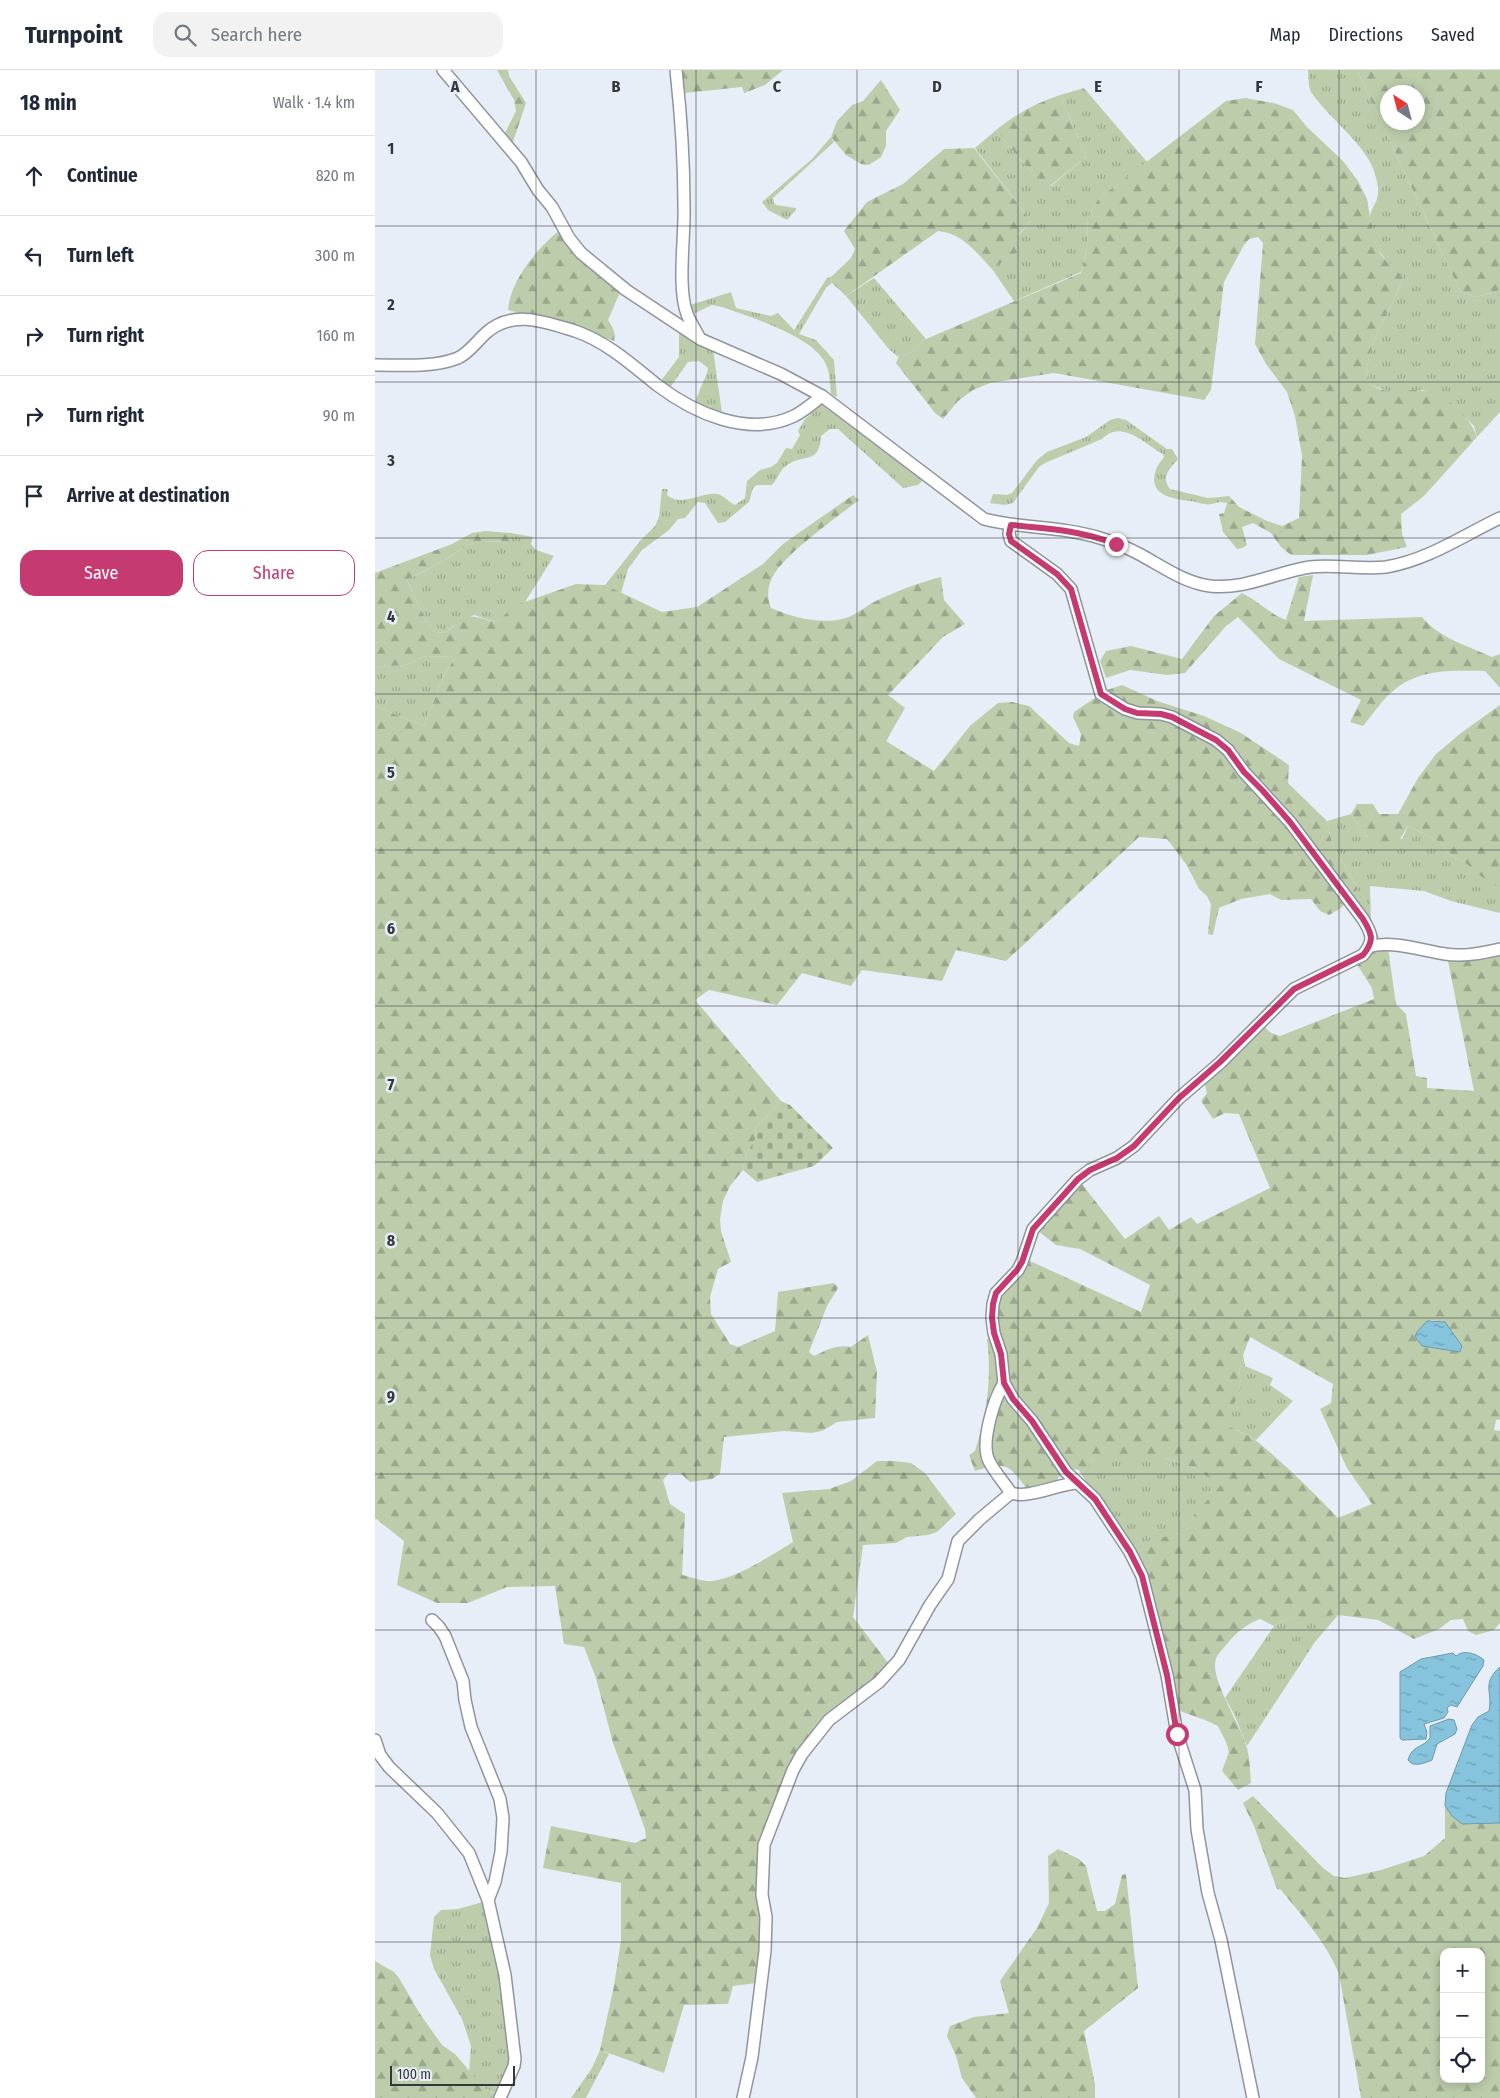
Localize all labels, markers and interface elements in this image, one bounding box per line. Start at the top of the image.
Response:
search box [153,12,503,57]
text: Turnpoint [25,21,123,49]
icon: search [171,21,199,49]
text: Search here [211,23,302,46]
text: Map [1269,24,1301,46]
text: Directions [1329,24,1403,46]
text: Saved [1431,24,1475,46]
text: A [450,77,460,96]
text: B [612,77,621,96]
text: C [773,77,782,96]
text: D [932,77,942,96]
text: E [1094,77,1102,96]
text: F [1255,77,1263,96]
north arrow [1380,85,1425,130]
text: 18 min [20,90,77,116]
text: Walk · 1.4 km [273,93,355,112]
text: 1 [388,139,394,158]
icon: ahead [20,162,48,190]
text: Continue [67,164,138,187]
text: 820 m [316,166,355,185]
icon: left [20,242,48,270]
text: Turn left [67,244,134,267]
text: 300 m [315,246,355,265]
text: 2 [386,295,395,314]
icon: right [20,322,48,350]
text: Turn right [67,324,144,347]
text: 160 m [316,326,355,345]
icon: right [20,402,48,430]
text: Turn right [67,404,144,427]
text: 90 m [323,406,355,425]
text: 3 [386,451,395,470]
icon: arrive [20,482,48,510]
text: Arrive at destination [67,484,230,507]
route end [1105,533,1128,556]
button: Save [20,550,183,596]
button: Share [193,550,355,596]
text: 4 [387,607,395,626]
text: 5 [387,763,395,782]
text: 6 [387,919,395,938]
text: 7 [388,1075,395,1094]
text: 8 [387,1231,396,1250]
text: 9 [387,1387,395,1406]
route start [1166,1723,1189,1746]
map controls [1440,1948,1485,2083]
button: + [1440,1948,1485,1993]
button: − [1440,1993,1485,2038]
button: locate [1440,2038,1485,2083]
scale bar [390,2063,515,2086]
text: 100 m [397,2066,431,2083]

